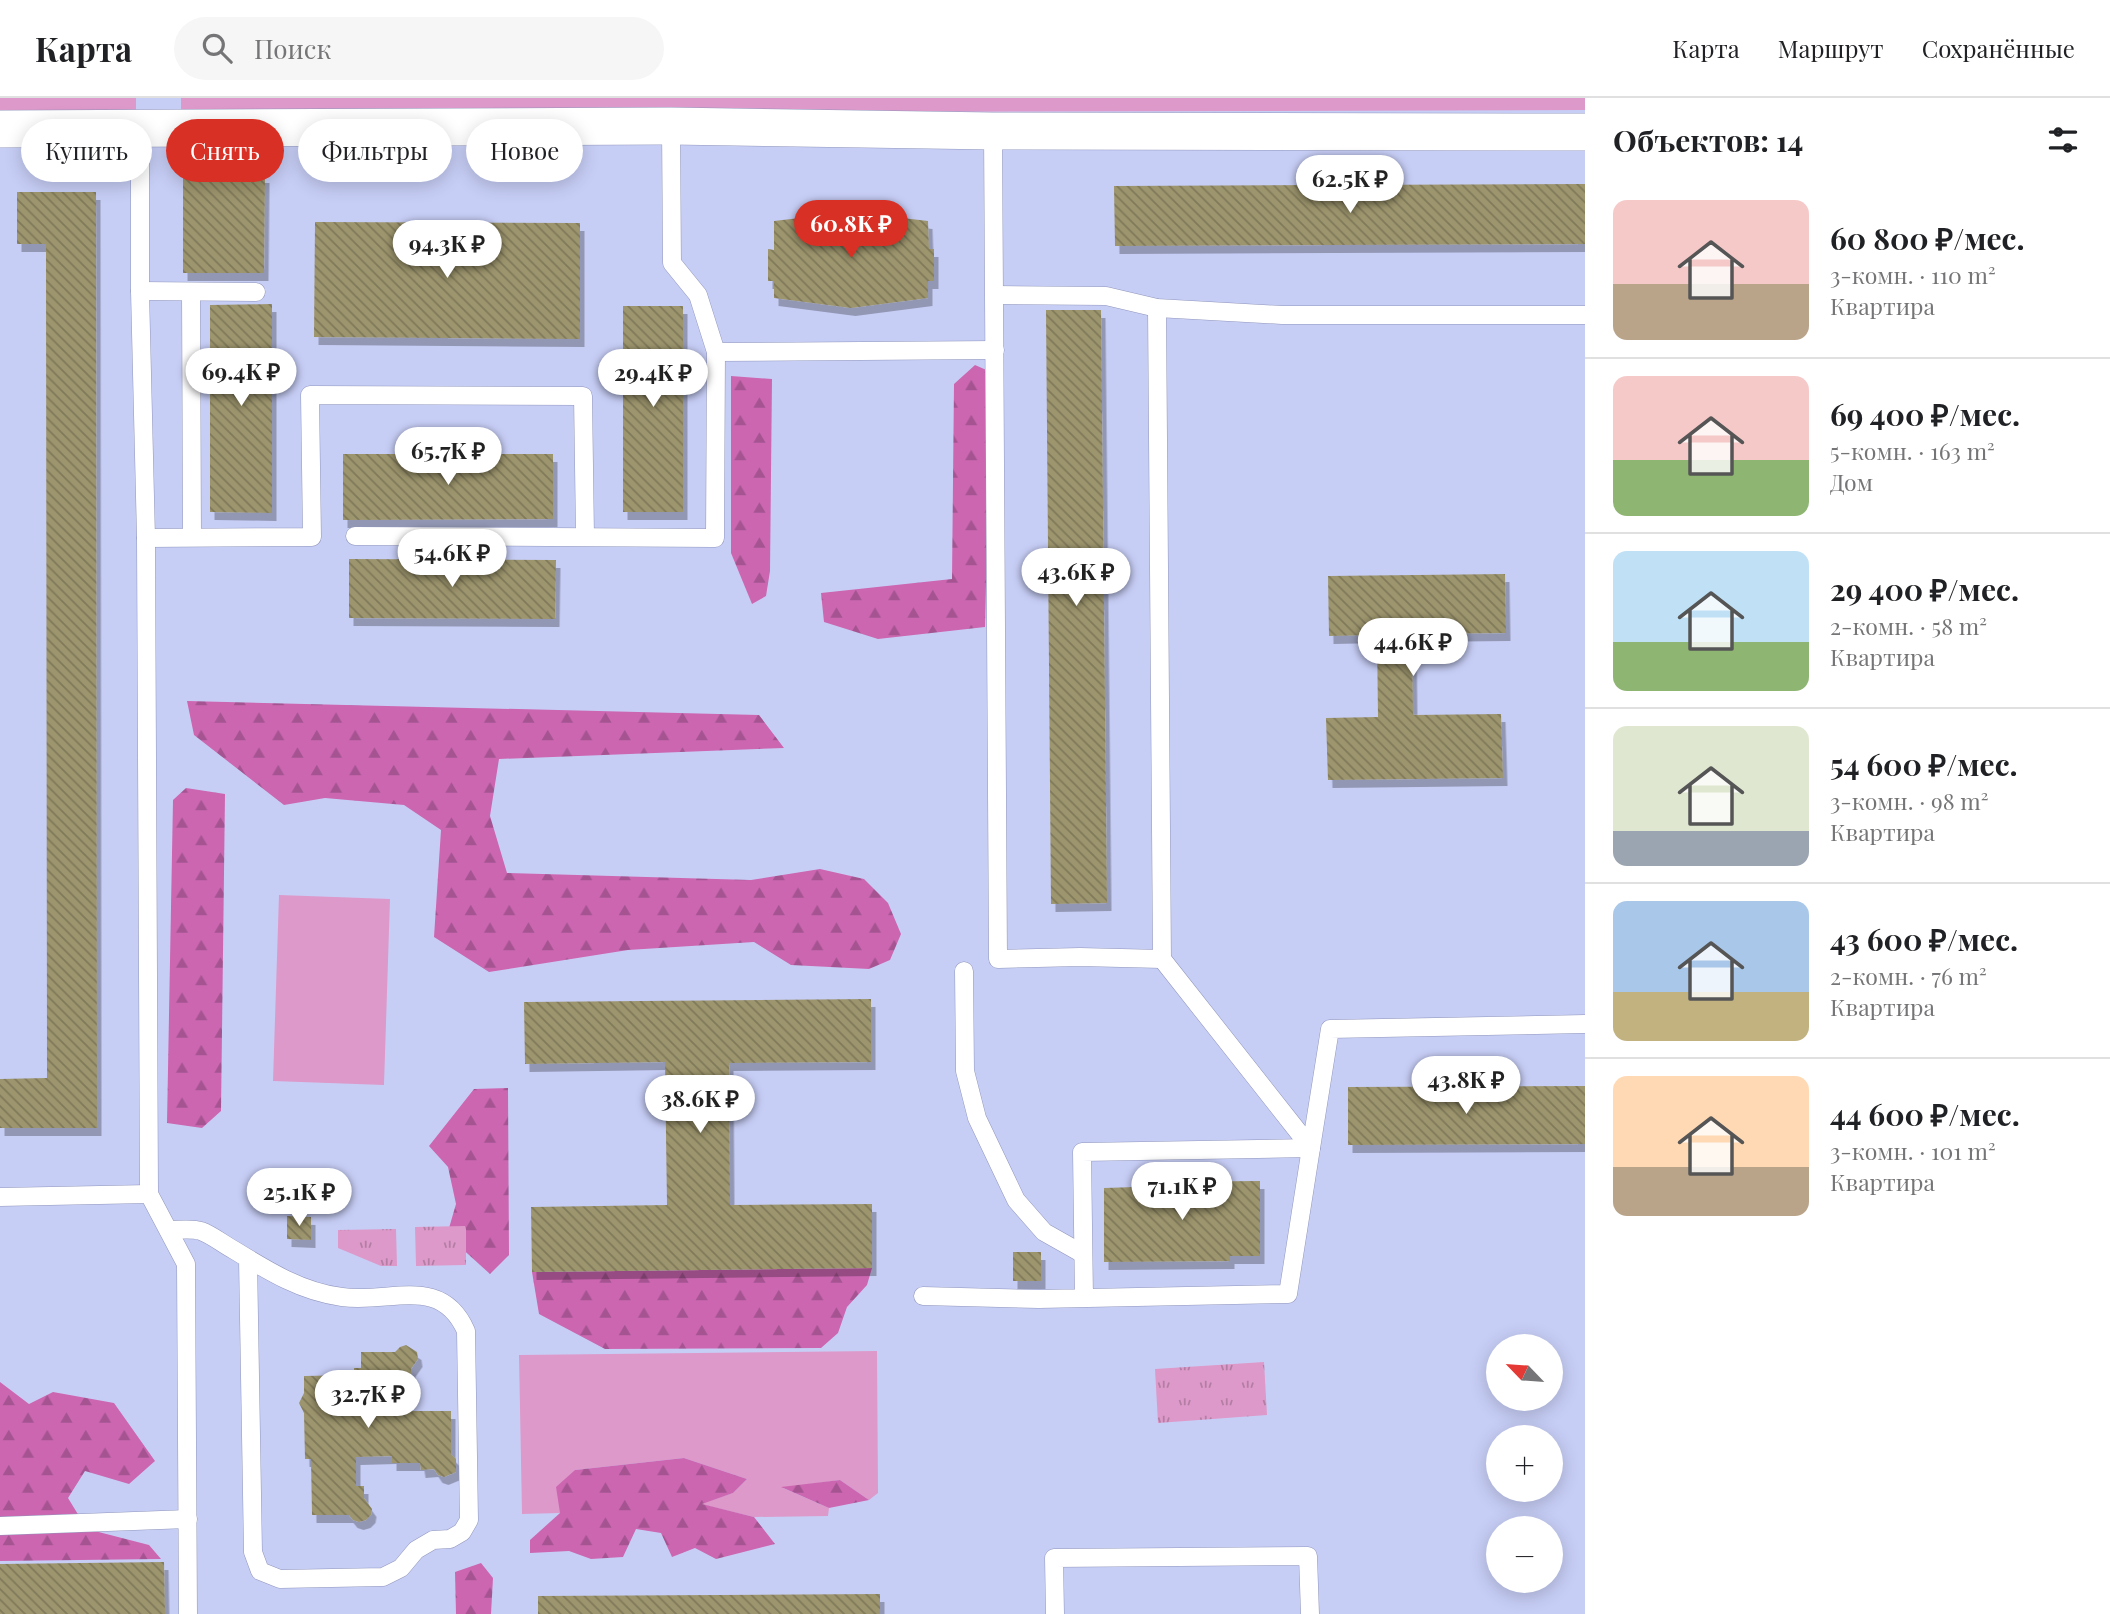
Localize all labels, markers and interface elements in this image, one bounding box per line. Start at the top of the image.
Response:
search box [174,17,664,80]
text: Карта [35,26,132,70]
icon: search [198,29,236,67]
text: Поиск [254,31,331,66]
text: Карта [1672,32,1740,64]
text: Маршрут [1778,32,1884,64]
text: Сохранённые [1922,32,2075,64]
chip: Купить [21,119,152,182]
chip: Снять [166,119,284,182]
chip: Фильтры [298,119,452,182]
chip: Новое [466,119,583,182]
text: Объектов: 14 [1613,120,1803,160]
icon: filters [2044,121,2082,159]
pin: 62.5K ₽ [1285,156,1415,215]
text: 62.5K ₽ [1312,162,1388,193]
pin: 60.8K ₽ [786,200,916,260]
text: 60.8K ₽ [810,207,892,238]
text: 60 800 ₽/мес. [1830,218,2025,258]
pin: 94.3K ₽ [382,220,512,280]
text: 94.3K ₽ [409,227,485,258]
icon: home [1669,228,1753,312]
text: 3-комн. · 110 m² [1830,259,1996,290]
text: Квартира [1830,290,1935,321]
pin: 69.4K ₽ [176,348,306,408]
pin: 29.4K ₽ [588,350,718,409]
text: 69.4K ₽ [202,355,280,386]
text: 29.4K ₽ [614,356,692,387]
text: 69 400 ₽/мес. [1830,394,2020,434]
icon: home [1669,404,1753,488]
pin: 65.7K ₽ [383,428,513,487]
text: 65.7K ₽ [411,434,485,465]
text: 5-комн. · 163 m² [1830,435,1995,466]
text: Дом [1830,466,1873,497]
pin: 54.6K ₽ [387,530,517,589]
text: 54.6K ₽ [414,536,490,567]
pin: 43.6K ₽ [1011,548,1141,608]
text: 43.6K ₽ [1037,555,1115,586]
text: 29 400 ₽/мес. [1830,569,2019,609]
icon: home [1669,579,1753,663]
text: 2-комн. · 58 m² [1830,610,1987,641]
pin: 44.6K ₽ [1348,618,1478,678]
text: 44.6K ₽ [1374,625,1452,656]
text: Квартира [1830,641,1935,672]
text: 54 600 ₽/мес. [1830,744,2018,784]
icon: home [1669,754,1753,838]
text: 3-комн. · 98 m² [1830,785,1989,816]
text: Квартира [1830,816,1935,847]
text: 43 600 ₽/мес. [1830,919,2018,959]
icon: home [1669,929,1753,1013]
text: 2-комн. · 76 m² [1830,960,1987,991]
text: Квартира [1830,991,1935,1022]
pin: 43.8K ₽ [1401,1056,1531,1116]
text: 43.8K ₽ [1427,1063,1505,1094]
pin: 38.6K ₽ [635,1076,765,1135]
text: 38.6K ₽ [661,1082,739,1113]
text: 44 600 ₽/мес. [1830,1094,2020,1134]
icon: home [1669,1104,1753,1188]
text: 3-комн. · 101 m² [1830,1135,1996,1166]
pin: 71.1K ₽ [1117,1162,1247,1222]
text: Квартира [1830,1166,1935,1197]
pin: 25.1K ₽ [234,1168,364,1228]
text: 71.1K ₽ [1147,1169,1217,1200]
text: 25.1K ₽ [263,1175,335,1206]
north arrow [1486,1334,1563,1410]
map controls [1486,1334,1563,1593]
pin: 32.7K ₽ [303,1370,433,1430]
text: 32.7K ₽ [331,1377,405,1408]
button: + [1486,1425,1563,1502]
button: − [1486,1516,1563,1593]

